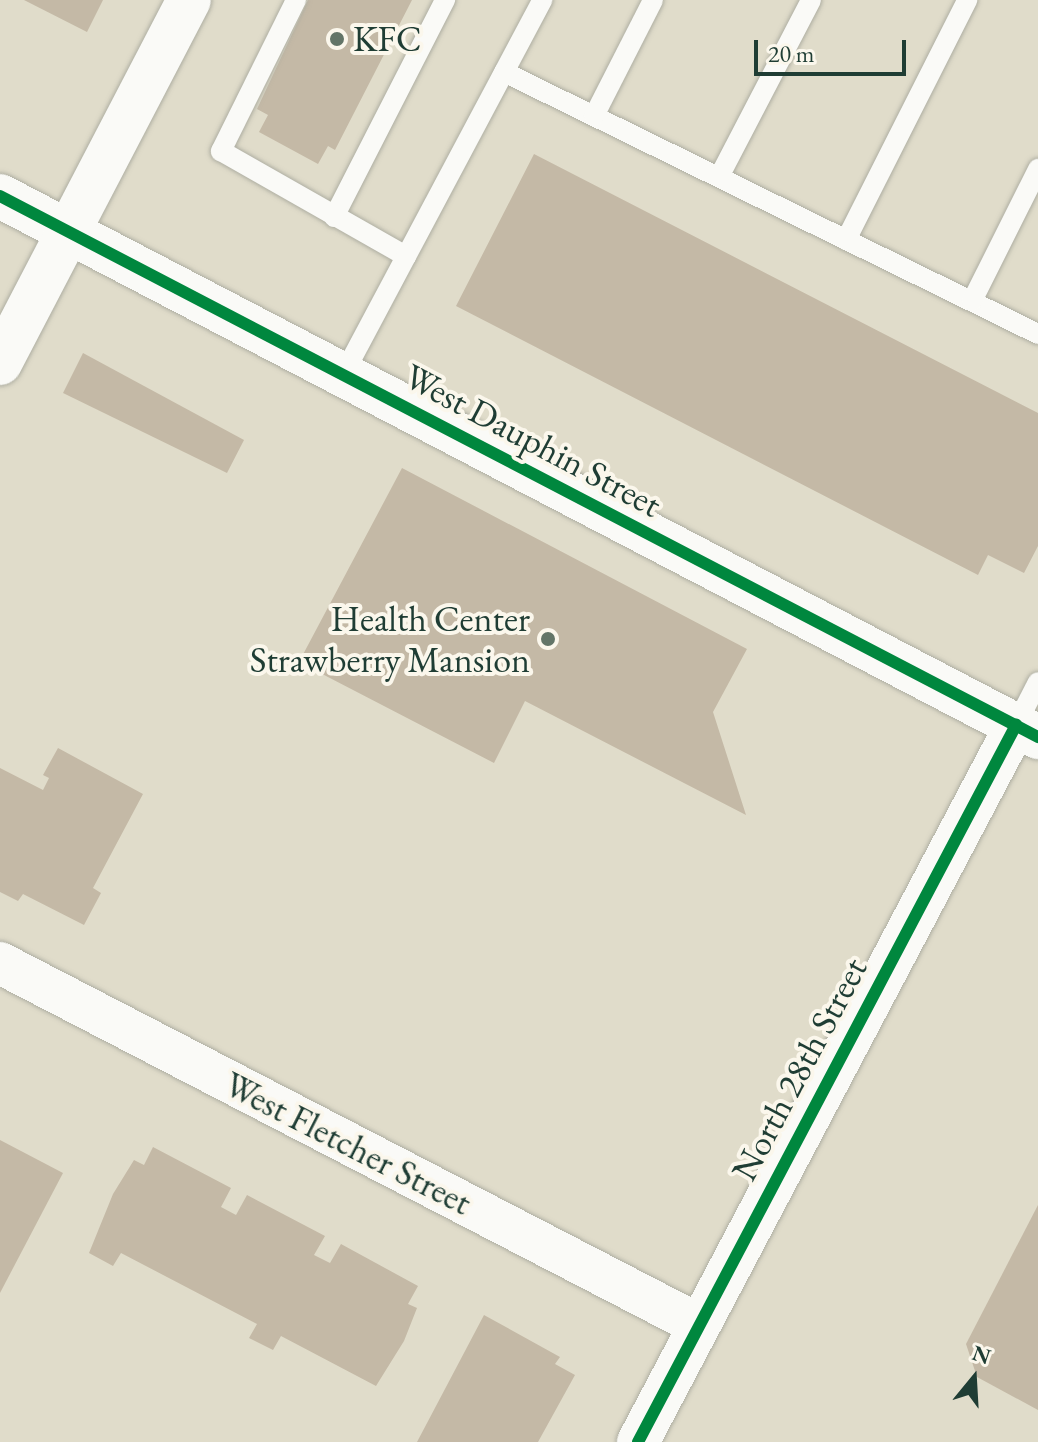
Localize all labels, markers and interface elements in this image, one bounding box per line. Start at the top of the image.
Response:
place label: KFC [353,17,422,61]
scale bar [758,24,910,74]
marker: KFC [328,30,346,48]
text: 20 m [768,38,815,69]
street label: West Dauphin Street [397,354,669,526]
place label: Health Center Strawberry Mansion [250,596,530,681]
marker: Health Center Strawberry Mansion [537,628,559,650]
street label: North 28th Street [722,950,876,1188]
street label: West Fletcher Street [217,1062,479,1224]
north arrow [934,1338,1014,1418]
text: N [969,1338,995,1371]

